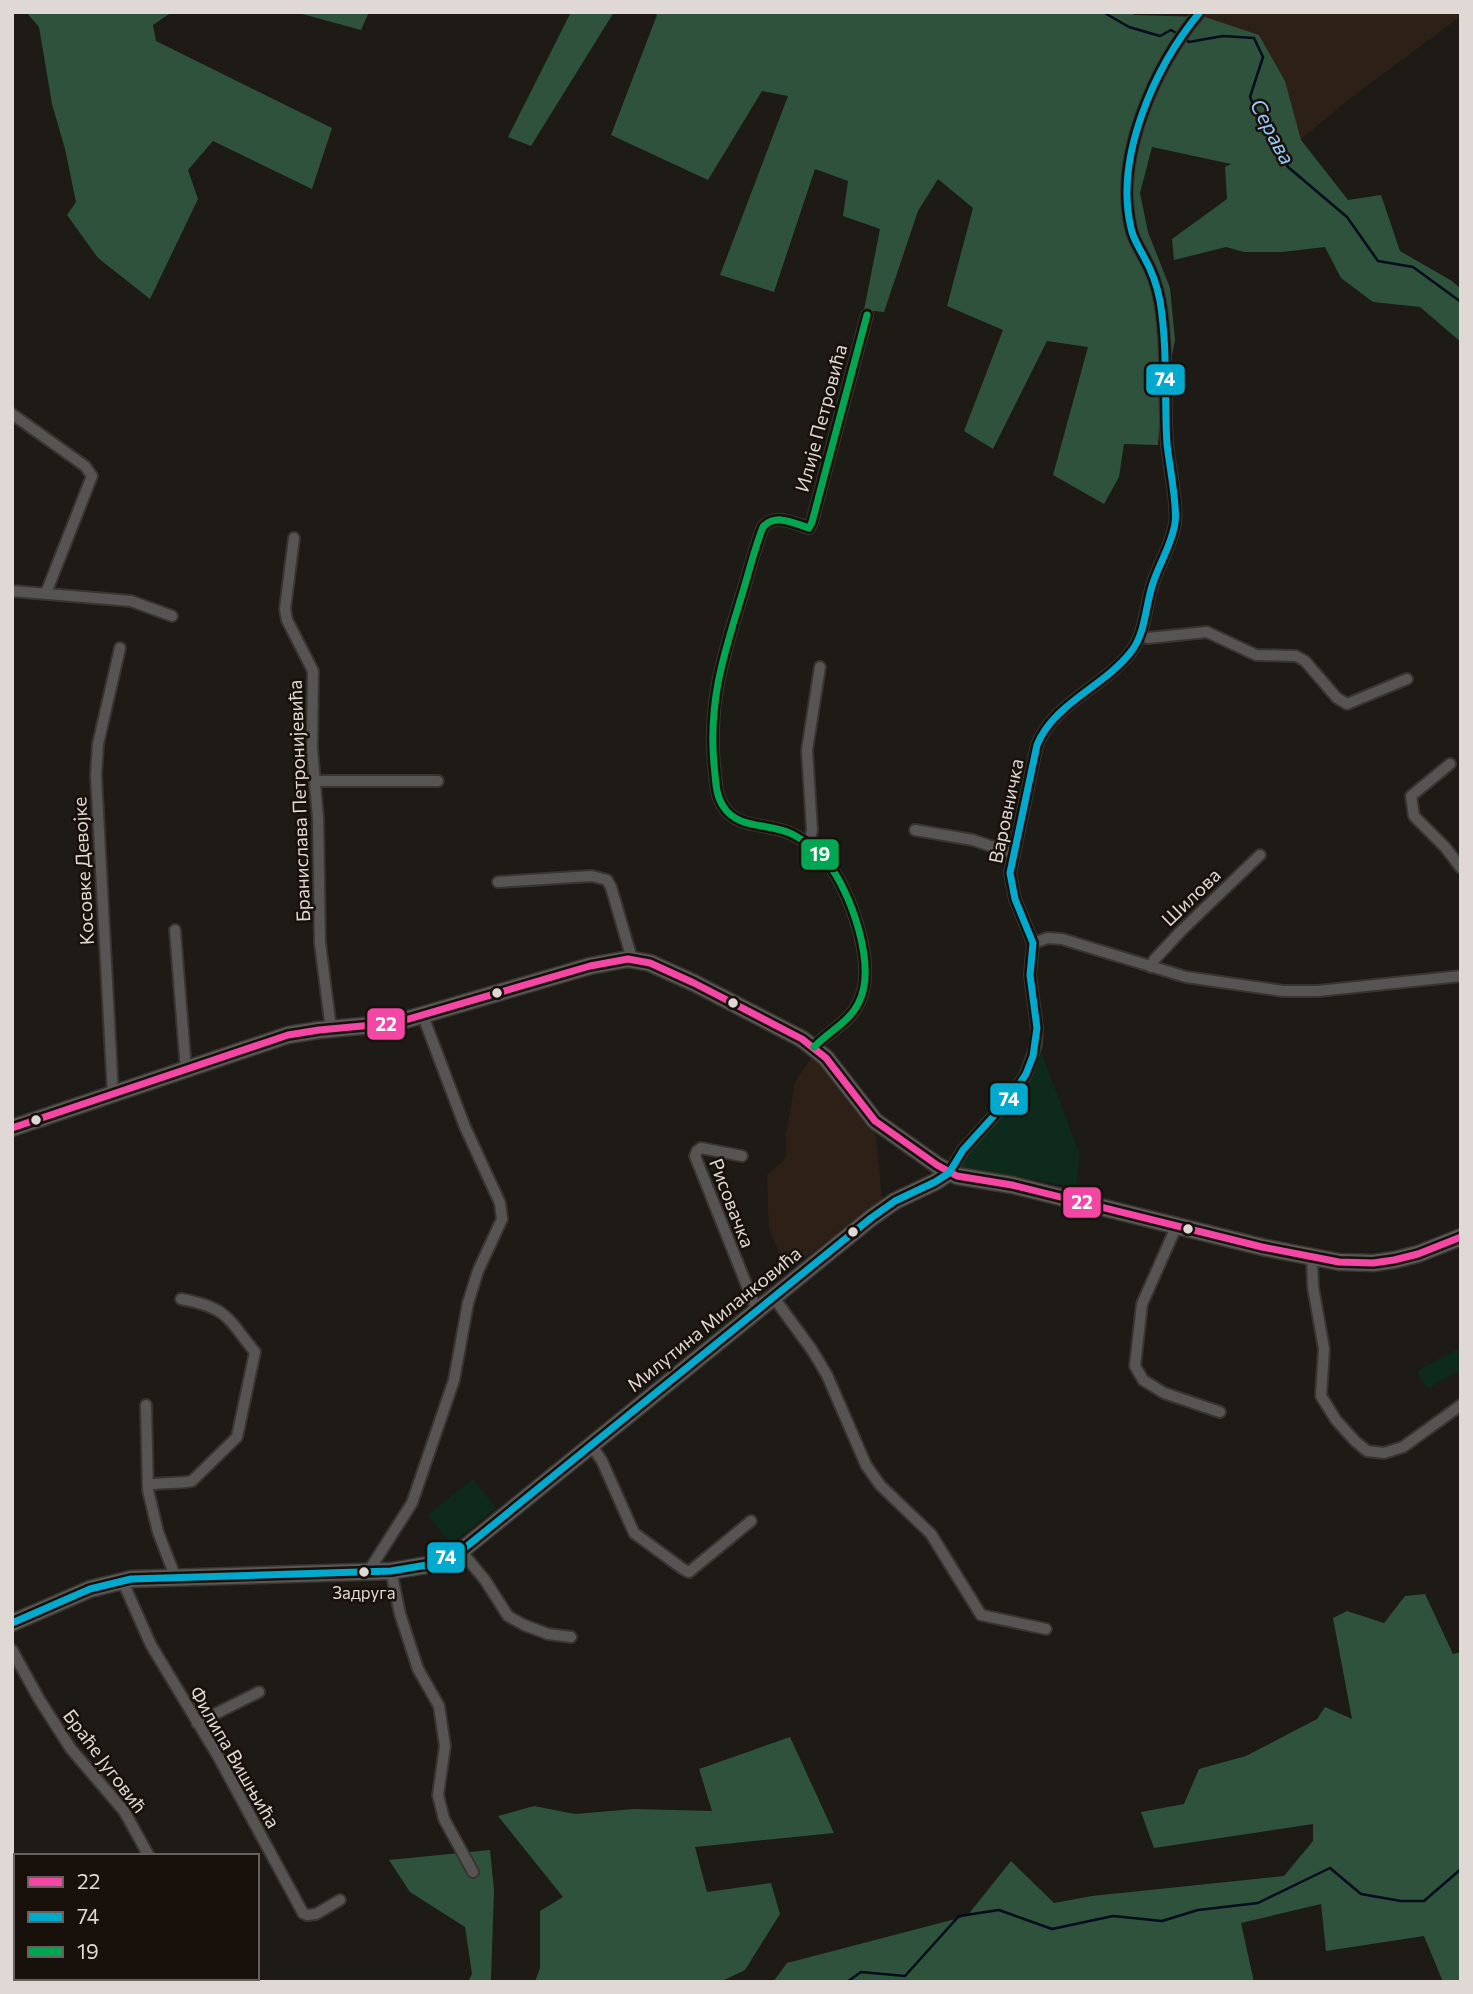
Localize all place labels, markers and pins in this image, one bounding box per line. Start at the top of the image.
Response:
unlabelled marker [490,986,504,1000]
unlabelled marker [726,996,740,1010]
unlabelled marker [29,1113,43,1127]
unlabelled marker [1181,1222,1195,1236]
unlabelled marker [846,1225,860,1239]
marker: Задруга [357,1565,371,1579]
place label: Задруга [332,1582,396,1603]

